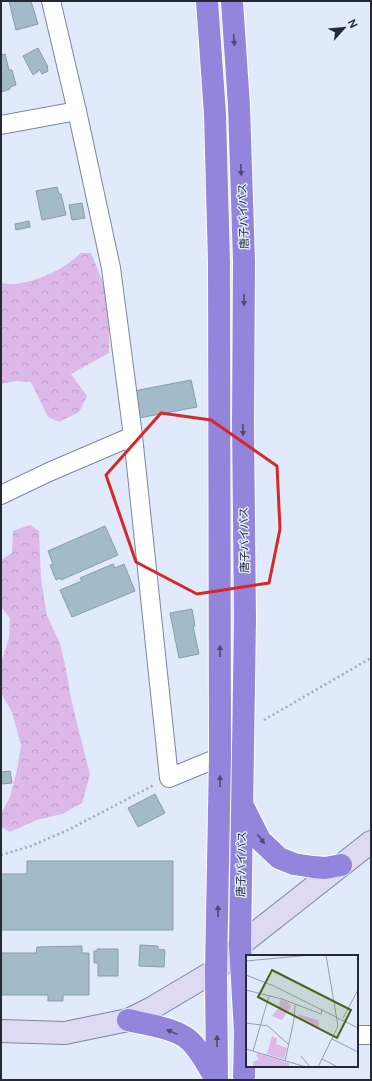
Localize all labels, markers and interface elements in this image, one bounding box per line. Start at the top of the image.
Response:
north arrow [324,8,364,48]
text: N [345,17,361,30]
one-way arrow [231,34,238,46]
one-way arrow [238,164,244,177]
street label: 唐子バイパス [235,183,251,249]
one-way arrow [241,294,247,307]
one-way arrow [240,424,246,437]
street label: 唐子バイパス [236,507,252,573]
one-way arrow [217,644,223,657]
one-way arrow [217,774,223,787]
street label: 唐子バイパス [233,831,249,897]
one-way arrow [257,834,265,845]
one-way arrow [214,905,221,917]
inset map [246,955,358,1067]
one-way arrow [166,1028,178,1034]
one-way arrow [214,1034,220,1047]

